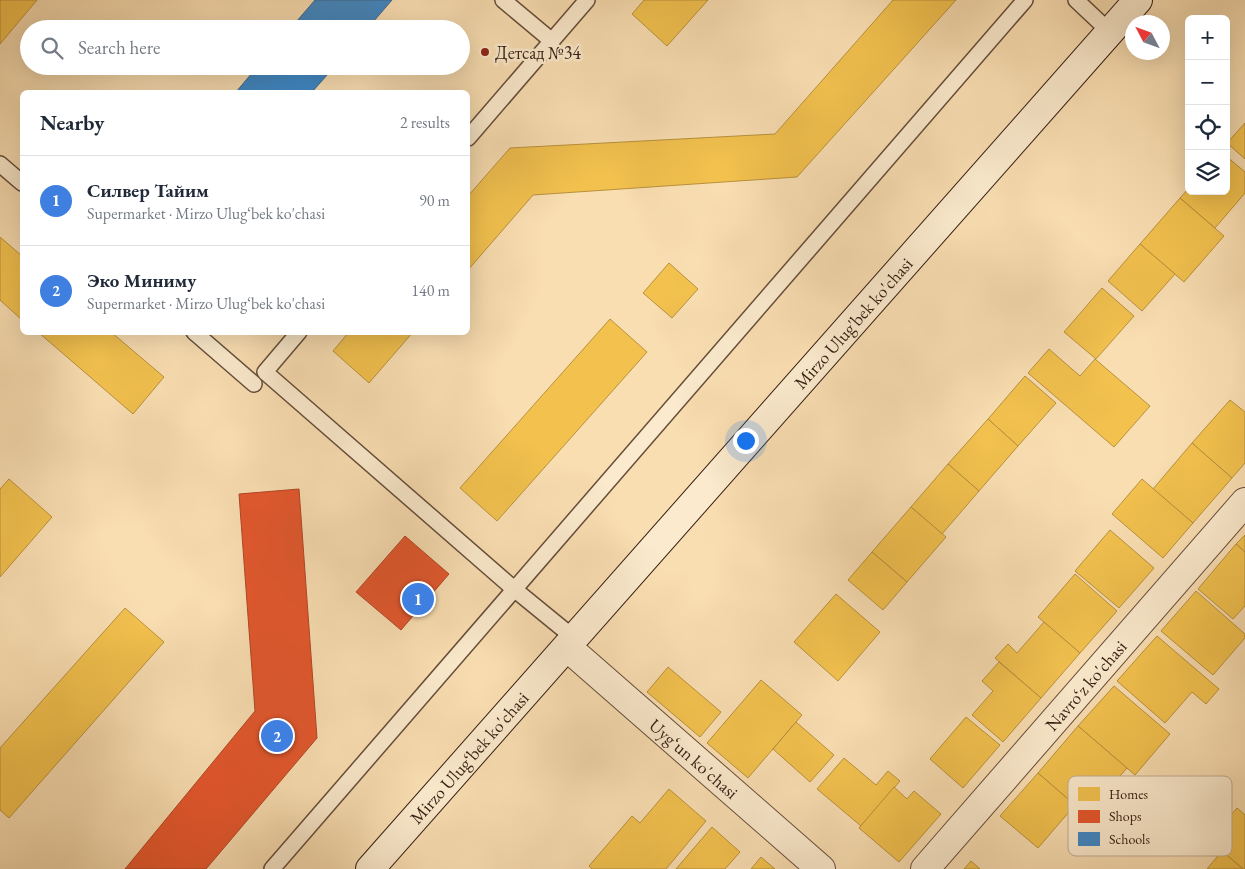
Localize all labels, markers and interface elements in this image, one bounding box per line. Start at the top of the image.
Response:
north arrow [1125,15,1170,60]
map controls [1185,15,1230,195]
button: + [1185,15,1230,60]
search box [20,20,470,75]
icon: search [38,34,66,62]
text: Search here [78,35,160,60]
place label: Детсад №34 [495,41,581,64]
marker: Детсад №34 [479,46,491,58]
button: − [1185,60,1230,105]
button: locate [1185,105,1230,150]
text: Nearby [40,109,104,136]
text: 2 results [400,112,450,133]
button: layers [1185,150,1230,195]
text: Силвер Тайим [87,178,209,203]
text: 1 [52,190,60,211]
text: 90 m [419,190,450,211]
text: Supermarket · Mirzo Ulug‘bek ko'chasi [87,203,325,224]
street label: Mirzo Ulug'bek ko'chasi [789,252,917,393]
text: Эко Миниму [87,268,197,293]
text: 2 [52,280,60,301]
text: 140 m [411,280,450,301]
text: Supermarket · Mirzo Ulug‘bek ko'chasi [87,293,325,314]
your location [733,428,759,454]
pin: 1 [402,580,434,618]
street label: Navro‘z ko'chasi [1040,635,1131,735]
street label: Mirzo Ulug‘bek ko'chasi [404,686,534,828]
street label: Uyg‘un ko'chasi [645,713,744,804]
pin: 2 [261,717,293,755]
legend [1068,776,1232,856]
text: Homes [1109,785,1149,803]
text: Shops [1109,807,1142,825]
text: Schools [1109,830,1150,848]

